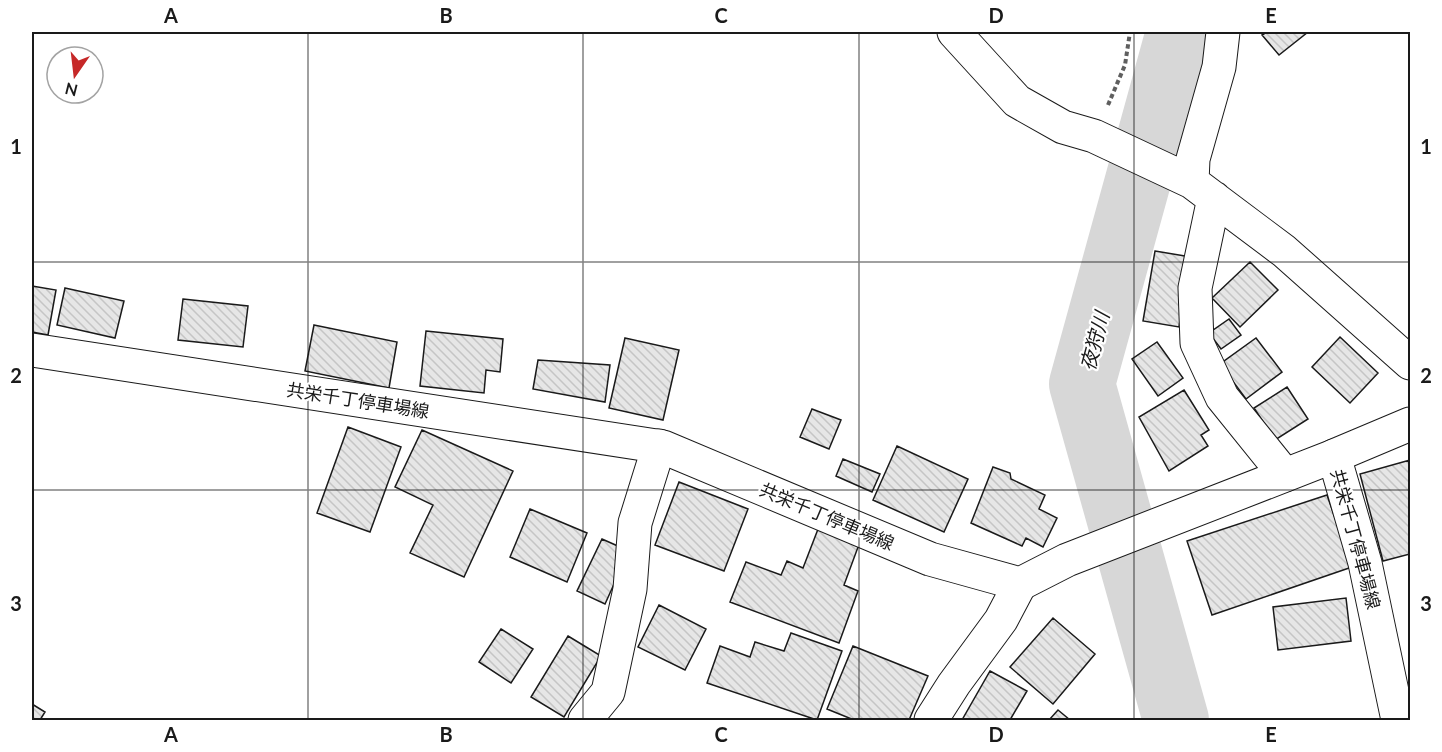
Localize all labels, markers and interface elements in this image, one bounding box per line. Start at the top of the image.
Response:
text: A [163,3,178,27]
text: B [439,3,453,27]
text: C [714,3,728,27]
text: D [988,3,1004,27]
text: E [1265,3,1277,27]
north arrow [45,45,105,105]
text: N [63,79,80,101]
text: 1 [10,134,22,158]
text: 1 [1420,134,1432,158]
water label: 夜狩川 [1075,307,1114,373]
text: 2 [10,363,22,387]
text: 2 [1420,363,1432,387]
street label: 共栄千丁停車場線 [285,378,431,422]
street label: 共栄千丁停車場線 [1327,467,1385,611]
street label: 共栄千丁停車場線 [756,478,898,554]
text: 3 [10,591,22,615]
text: 3 [1420,591,1432,615]
text: A [163,722,178,746]
text: B [439,722,453,746]
text: C [714,722,728,746]
text: D [988,722,1004,746]
text: E [1265,722,1277,746]

